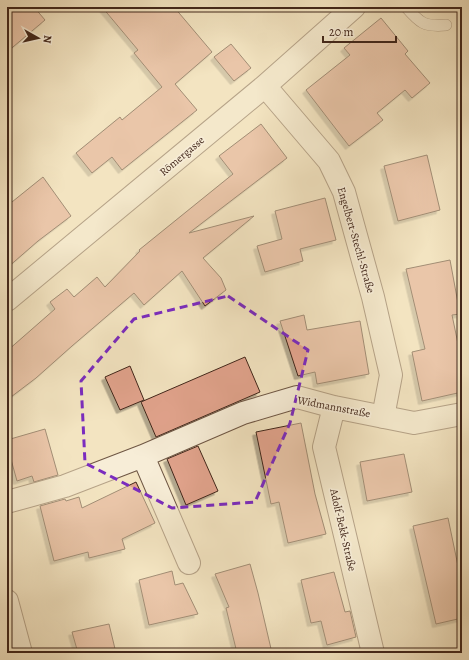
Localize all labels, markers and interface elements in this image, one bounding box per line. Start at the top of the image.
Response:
north arrow [18,18,58,58]
scale bar [323,18,396,44]
text: 20 m [329,24,353,40]
text: N [39,34,55,44]
street label: Römergasse [156,133,208,179]
street label: Engelbert-Stechl-Straße [334,185,378,295]
street label: Widmannstraße [295,392,372,421]
street label: Adolf-Bekk-Straße [326,486,360,573]

